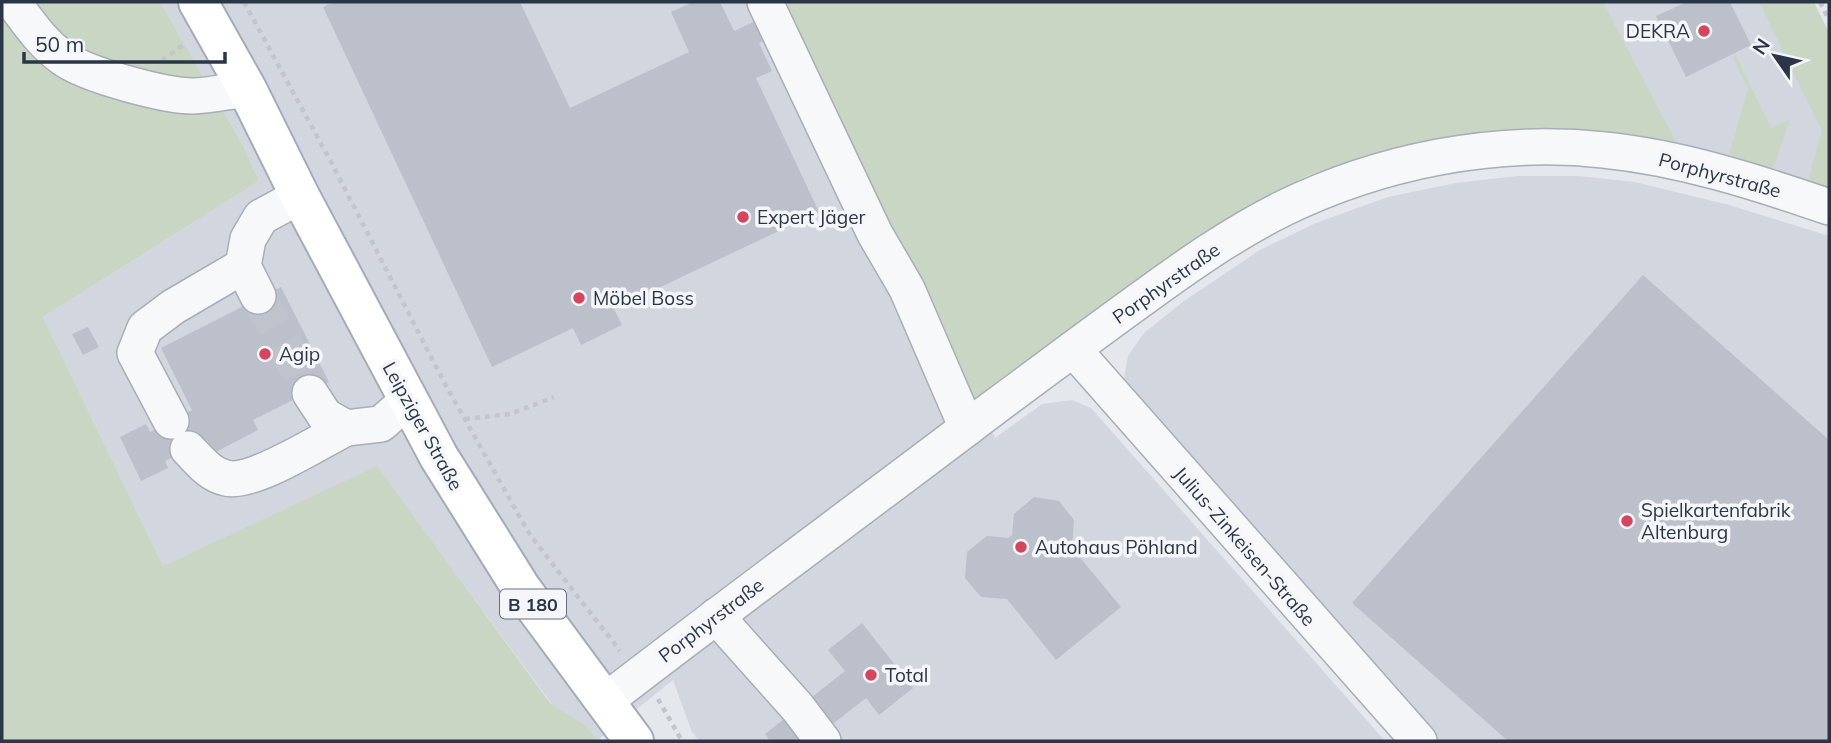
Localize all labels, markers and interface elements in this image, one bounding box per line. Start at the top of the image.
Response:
place label: DEKRA [1626,19,1690,43]
scale bar [24,21,226,65]
north arrow [1740,21,1810,91]
marker: DEKRA [1696,23,1712,39]
text: 50 m [35,31,84,57]
text: N [1747,34,1775,59]
street label: Porphyrstraße [1656,147,1784,203]
place label: Expert Jäger [757,205,866,229]
marker: Expert Jäger [735,209,751,225]
street label: Porphyrstraße [1108,237,1224,329]
place label: Möbel Boss [593,286,694,310]
marker: Möbel Boss [571,290,587,306]
place label: Agip [279,342,320,366]
marker: Agip [257,346,273,362]
street label: Leipziger Straße [378,357,468,495]
street label: Julius-Zinkeisen-Straße [1169,461,1321,631]
place label: Spielkartenfabrik Altenburg [1641,498,1791,544]
marker: Spielkartenfabrik Altenburg [1619,513,1635,529]
place label: Autohaus Pöhland [1035,535,1198,559]
marker: Autohaus Pöhland [1013,539,1029,555]
street label: Porphyrstraße [654,573,768,667]
road number: B 180 [500,590,566,618]
place label: Total [885,663,928,687]
marker: Total [863,667,879,683]

